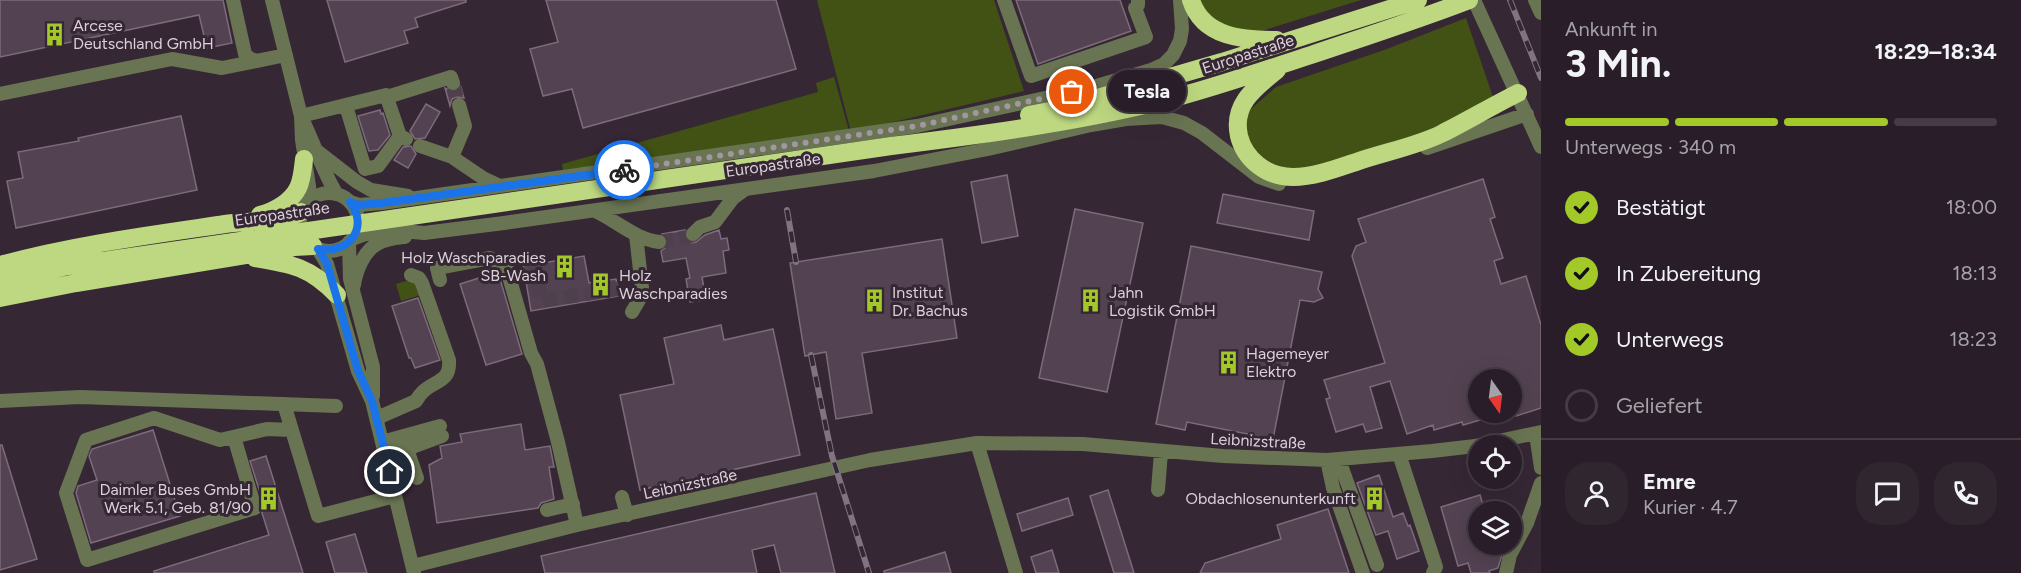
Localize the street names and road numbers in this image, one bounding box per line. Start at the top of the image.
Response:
street label: Europastraße [1200,30,1297,78]
street label: Europastraße [724,149,822,181]
street label: Europastraße [233,198,331,230]
street label: Leibnizstraße [1210,429,1306,453]
street label: Leibnizstraße [641,465,739,503]

